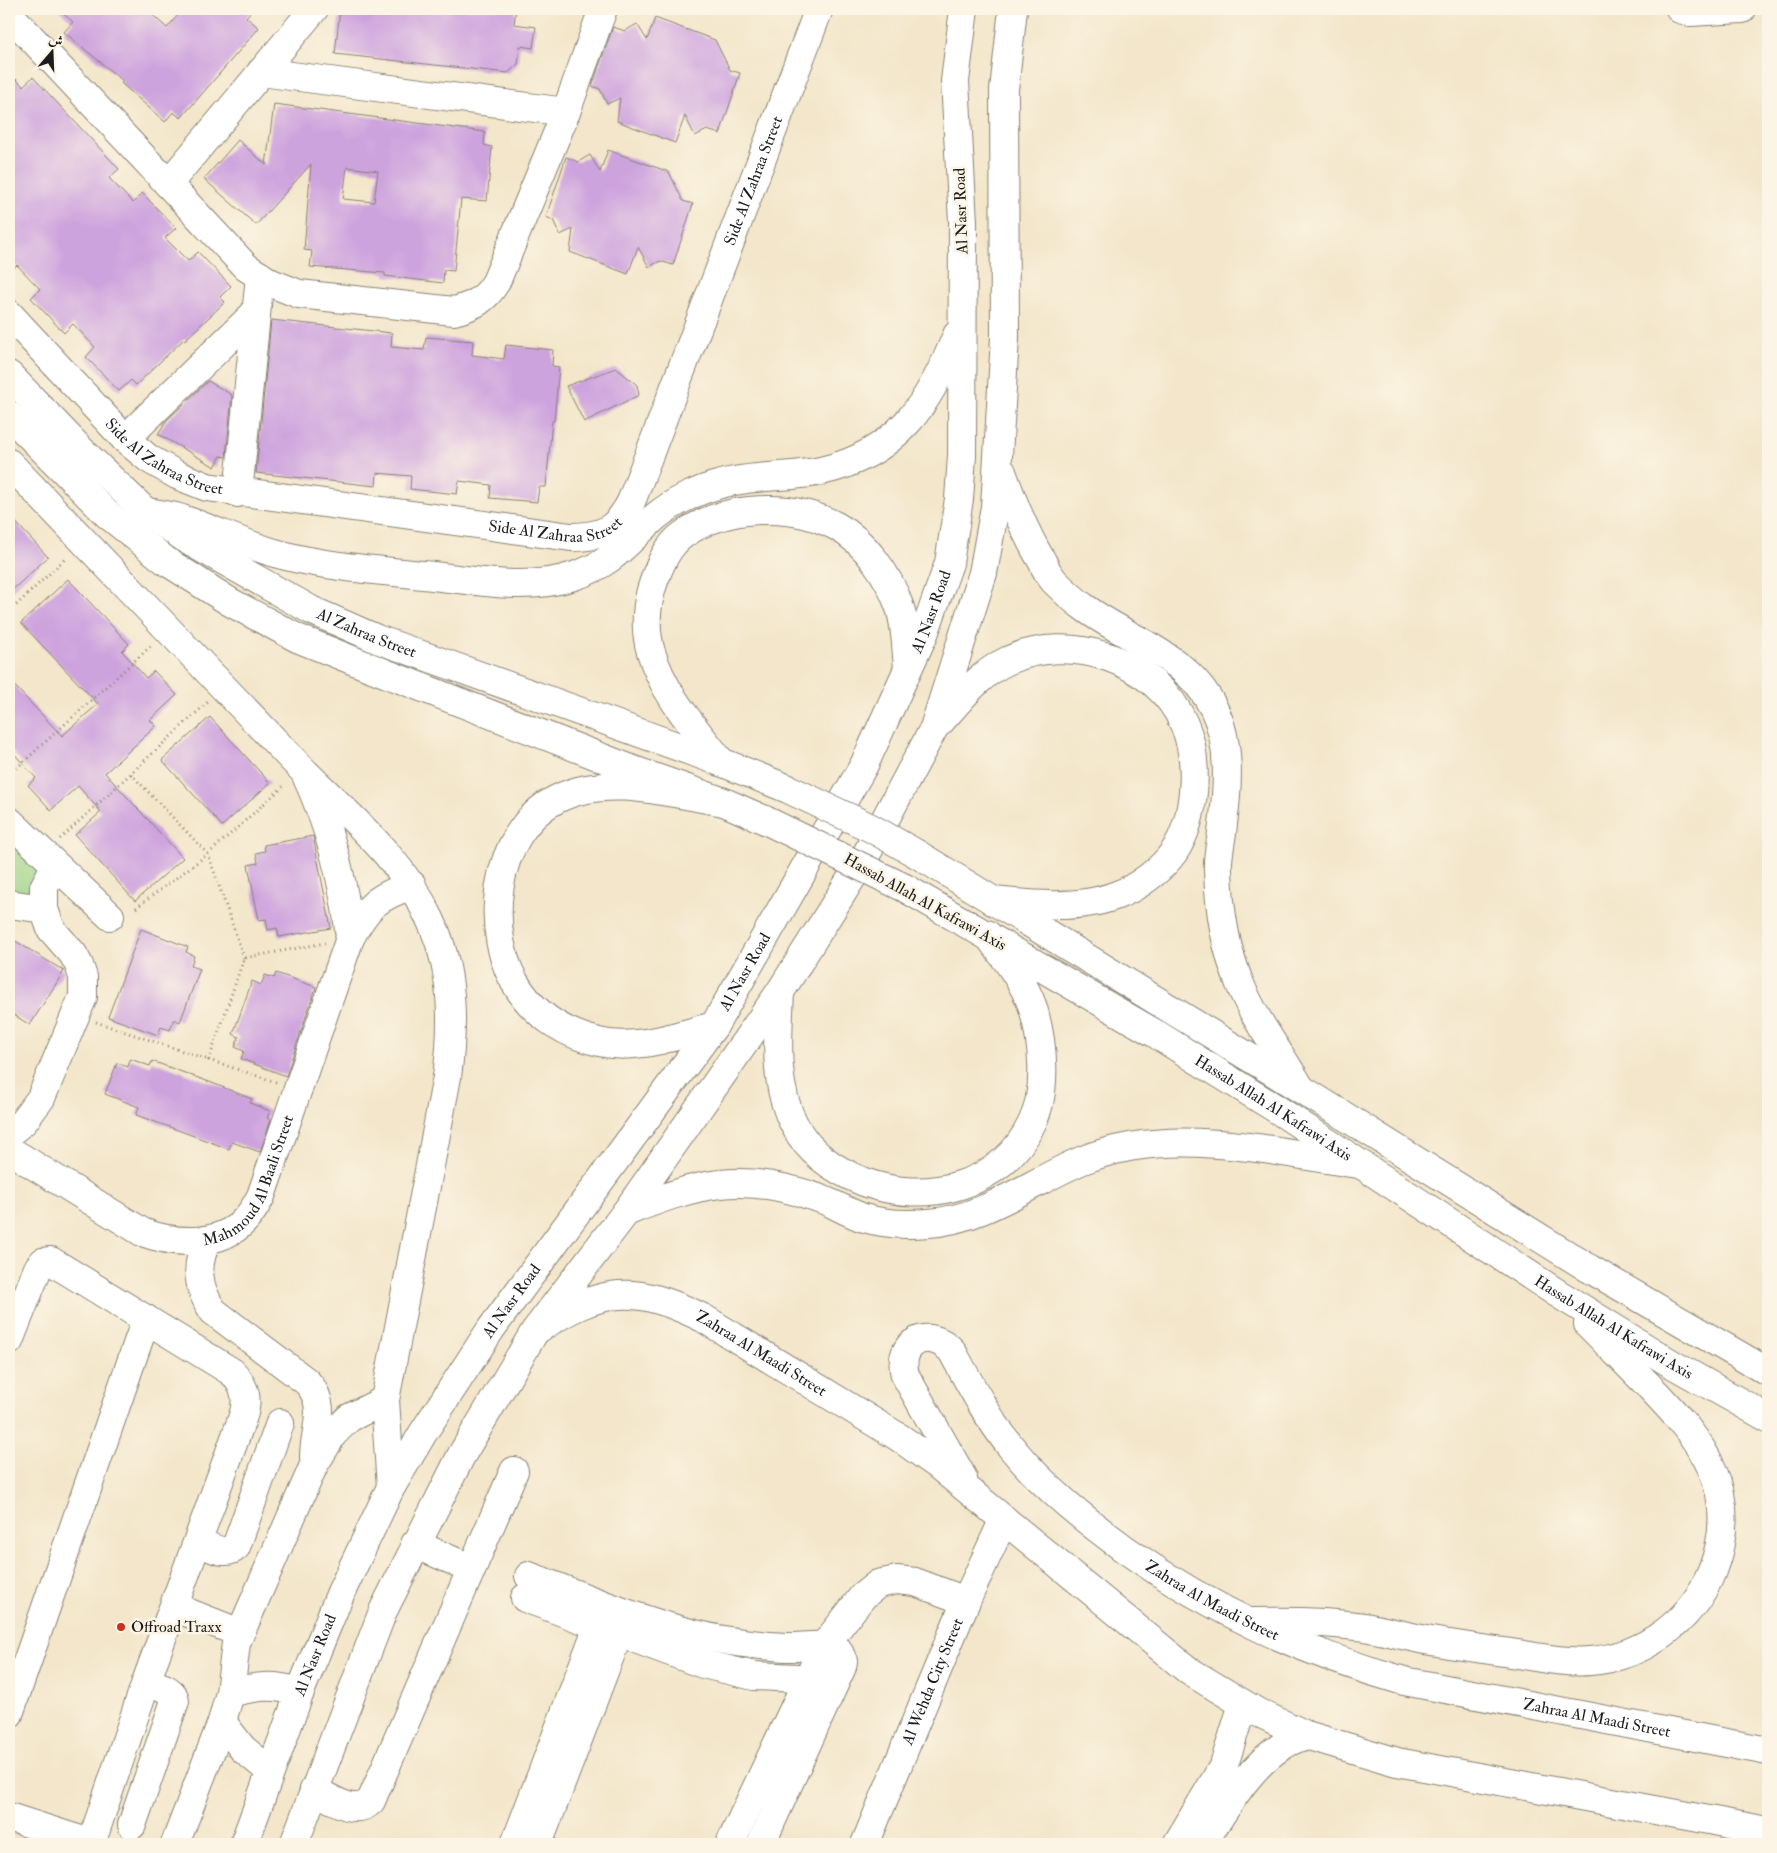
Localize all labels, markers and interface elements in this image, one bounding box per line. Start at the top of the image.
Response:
north arrow [28,28,78,78]
text: ش [47,30,66,51]
street label: Side Al Zahraa Street [720,113,787,248]
street label: Al Nasr Road [949,167,973,256]
street label: Side Al Zahraa Street [101,414,224,499]
street label: Side Al Zahraa Street [487,513,627,547]
street label: Al Nasr Road [906,568,956,657]
street label: Al Zahraa Street [313,603,419,662]
street label: Hassab Allah Al Kafrawi Axis [840,849,1010,955]
street label: Al Nasr Road [714,929,775,1015]
street label: Hassab Allah Al Kafrawi Axis [1191,1050,1356,1166]
street label: Mahmoud Al Baali Street [201,1112,298,1250]
street label: Al Nasr Road [477,1260,545,1343]
street label: Hassab Allah Al Kafrawi Axis [1530,1271,1696,1384]
street label: Zahraa Al Maadi Street [692,1306,830,1401]
street label: Zahraa Al Maadi Street [1141,1556,1282,1645]
street label: Al Nasr Road [289,1611,341,1700]
street label: Al Wehda City Street [897,1615,968,1749]
place label: Offroad Traxx [131,1617,221,1637]
marker: Offroad Traxx [115,1621,127,1633]
street label: Zahraa Al Maadi Street [1521,1694,1672,1742]

